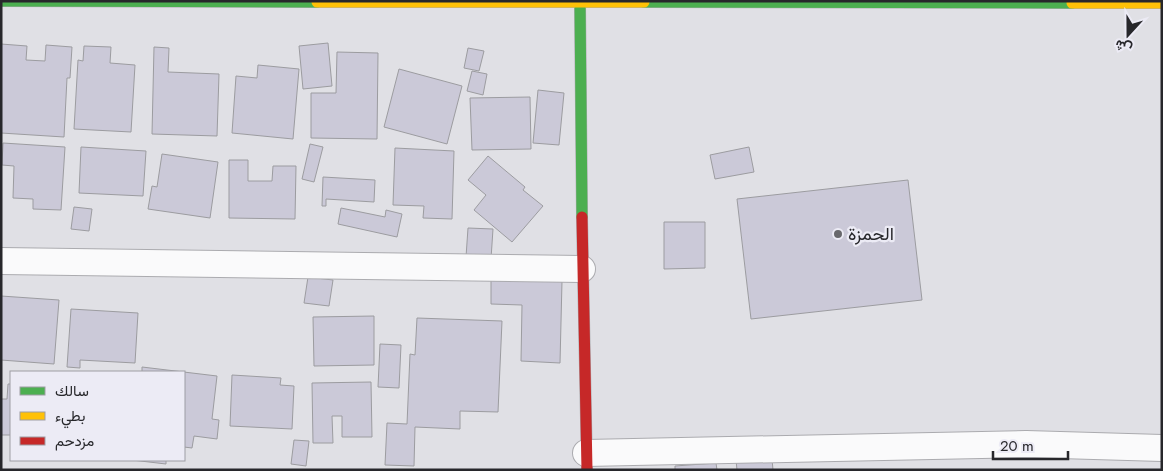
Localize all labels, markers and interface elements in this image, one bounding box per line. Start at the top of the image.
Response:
north arrow [1103,10,1153,60]
text: ش [1112,35,1135,59]
place label: الحمزة [848,221,894,247]
marker: الحمزة [832,228,844,240]
legend [10,371,185,461]
text: سالك [55,380,89,402]
text: بطيء [55,405,85,429]
scale bar [993,428,1068,460]
text: مزدحم [55,430,94,452]
text: 20 m [1000,435,1034,457]

